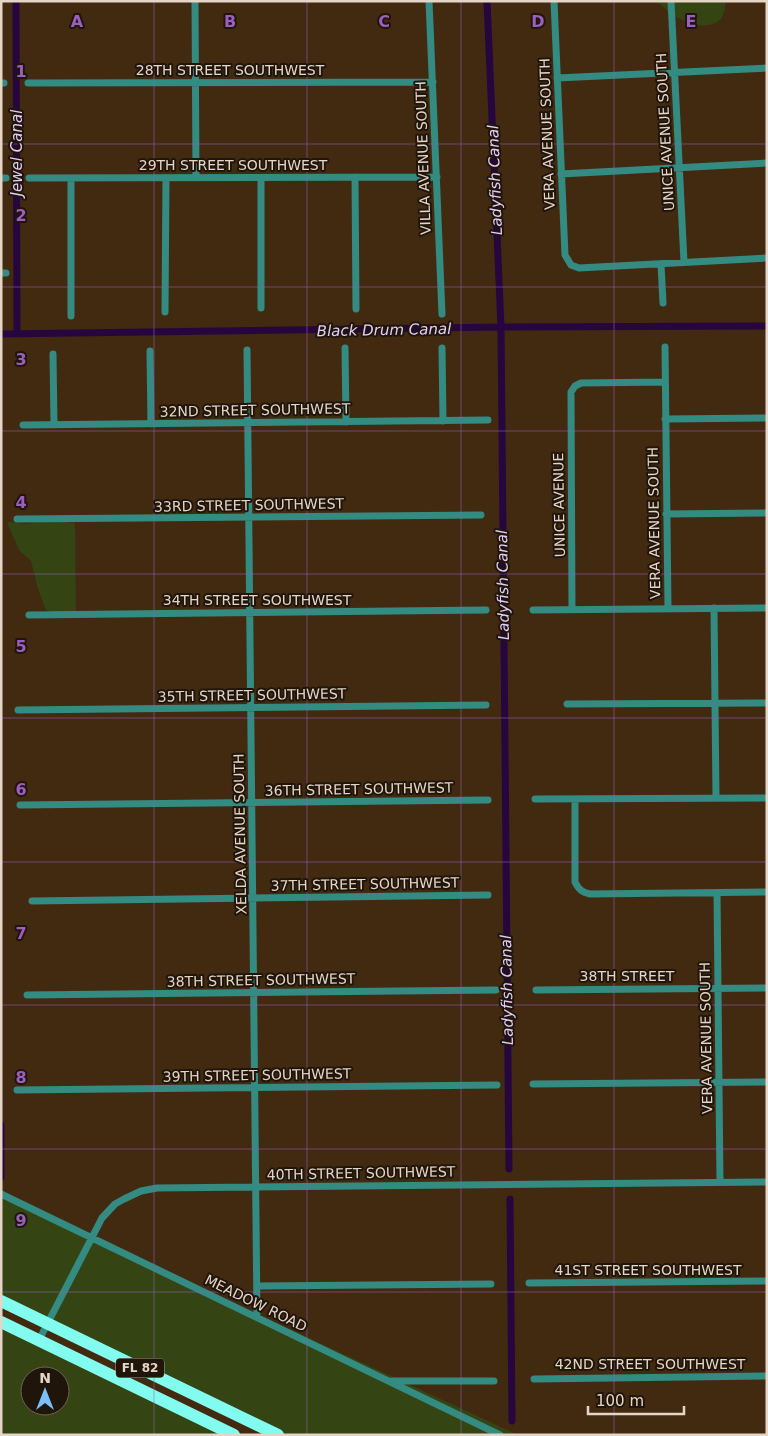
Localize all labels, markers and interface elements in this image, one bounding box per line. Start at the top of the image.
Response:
text: A [71,12,84,31]
text: B [224,12,236,31]
text: C [378,12,390,31]
text: D [531,12,545,31]
text: E [686,12,696,31]
street label: UNICE AVENUE SOUTH [653,53,677,211]
street label: VERA AVENUE SOUTH [536,58,558,210]
text: 1 [15,62,27,81]
street label: 28TH STREET SOUTHWEST [136,62,325,78]
street label: VILLA AVENUE SOUTH [412,81,434,235]
water label: Jewel Canal [8,109,26,199]
water label: Ladyfish Canal [484,124,506,235]
street label: 29TH STREET SOUTHWEST [139,157,328,173]
text: 2 [15,206,27,225]
water label: Black Drum Canal [317,320,452,340]
text: 3 [15,350,27,369]
street label: 32ND STREET SOUTHWEST [159,400,351,420]
street label: VERA AVENUE SOUTH [645,447,663,599]
street label: UNICE AVENUE [550,453,568,557]
text: 4 [15,493,27,512]
street label: 33RD STREET SOUTHWEST [154,495,345,515]
water label: Ladyfish Canal [493,529,513,640]
street label: 34TH STREET SOUTHWEST [163,592,352,608]
text: 5 [15,637,27,656]
street label: 35TH STREET SOUTHWEST [158,685,347,705]
street label: XELDA AVENUE SOUTH [231,753,249,915]
street label: 36TH STREET SOUTHWEST [265,779,454,799]
text: 6 [15,780,27,799]
street label: 37TH STREET SOUTHWEST [271,874,460,894]
text: 7 [15,924,27,943]
water label: Ladyfish Canal [497,934,517,1045]
street label: VERA AVENUE SOUTH [697,962,715,1114]
street label: 38TH STREET [580,968,675,984]
street label: 38TH STREET SOUTHWEST [167,970,356,990]
street label: 39TH STREET SOUTHWEST [163,1065,352,1085]
text: 8 [15,1068,27,1087]
street label: 40TH STREET SOUTHWEST [267,1163,456,1183]
text: 9 [15,1211,27,1230]
street label: 41ST STREET SOUTHWEST [555,1262,742,1278]
street label: MEADOW ROAD [202,1271,310,1335]
street label: 42ND STREET SOUTHWEST [555,1356,746,1372]
road number: FL 82 [116,1359,164,1378]
north arrow [20,1366,70,1416]
text: N [39,1370,51,1386]
scale bar [588,1384,684,1416]
text: 100 m [596,1392,644,1410]

